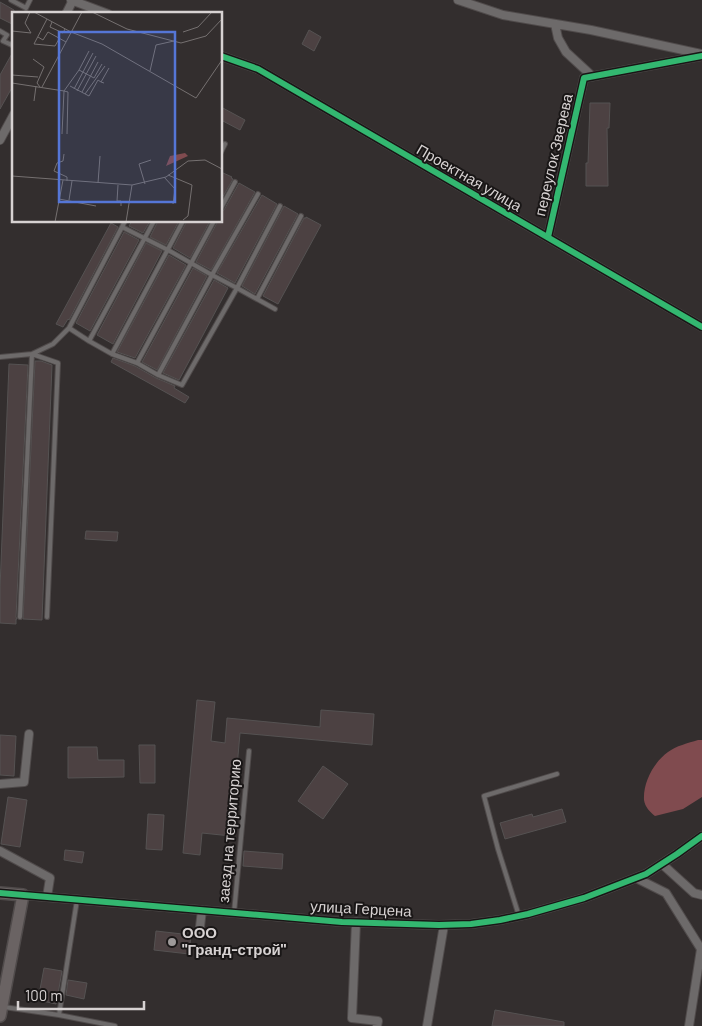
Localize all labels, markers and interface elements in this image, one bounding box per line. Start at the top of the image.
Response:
inset map [12,12,222,222]
street label: переулок Зверева [530,91,576,218]
street label: Проектная улица [414,140,526,215]
street label: заезд на территорию [214,758,244,904]
street label: улица Герцена [310,896,413,920]
place label: ООО "Гранд-строй" [182,923,287,958]
marker: ООО "Гранд-строй" [166,936,178,948]
scale bar [18,978,144,1010]
text: 100 m [25,986,63,1004]

